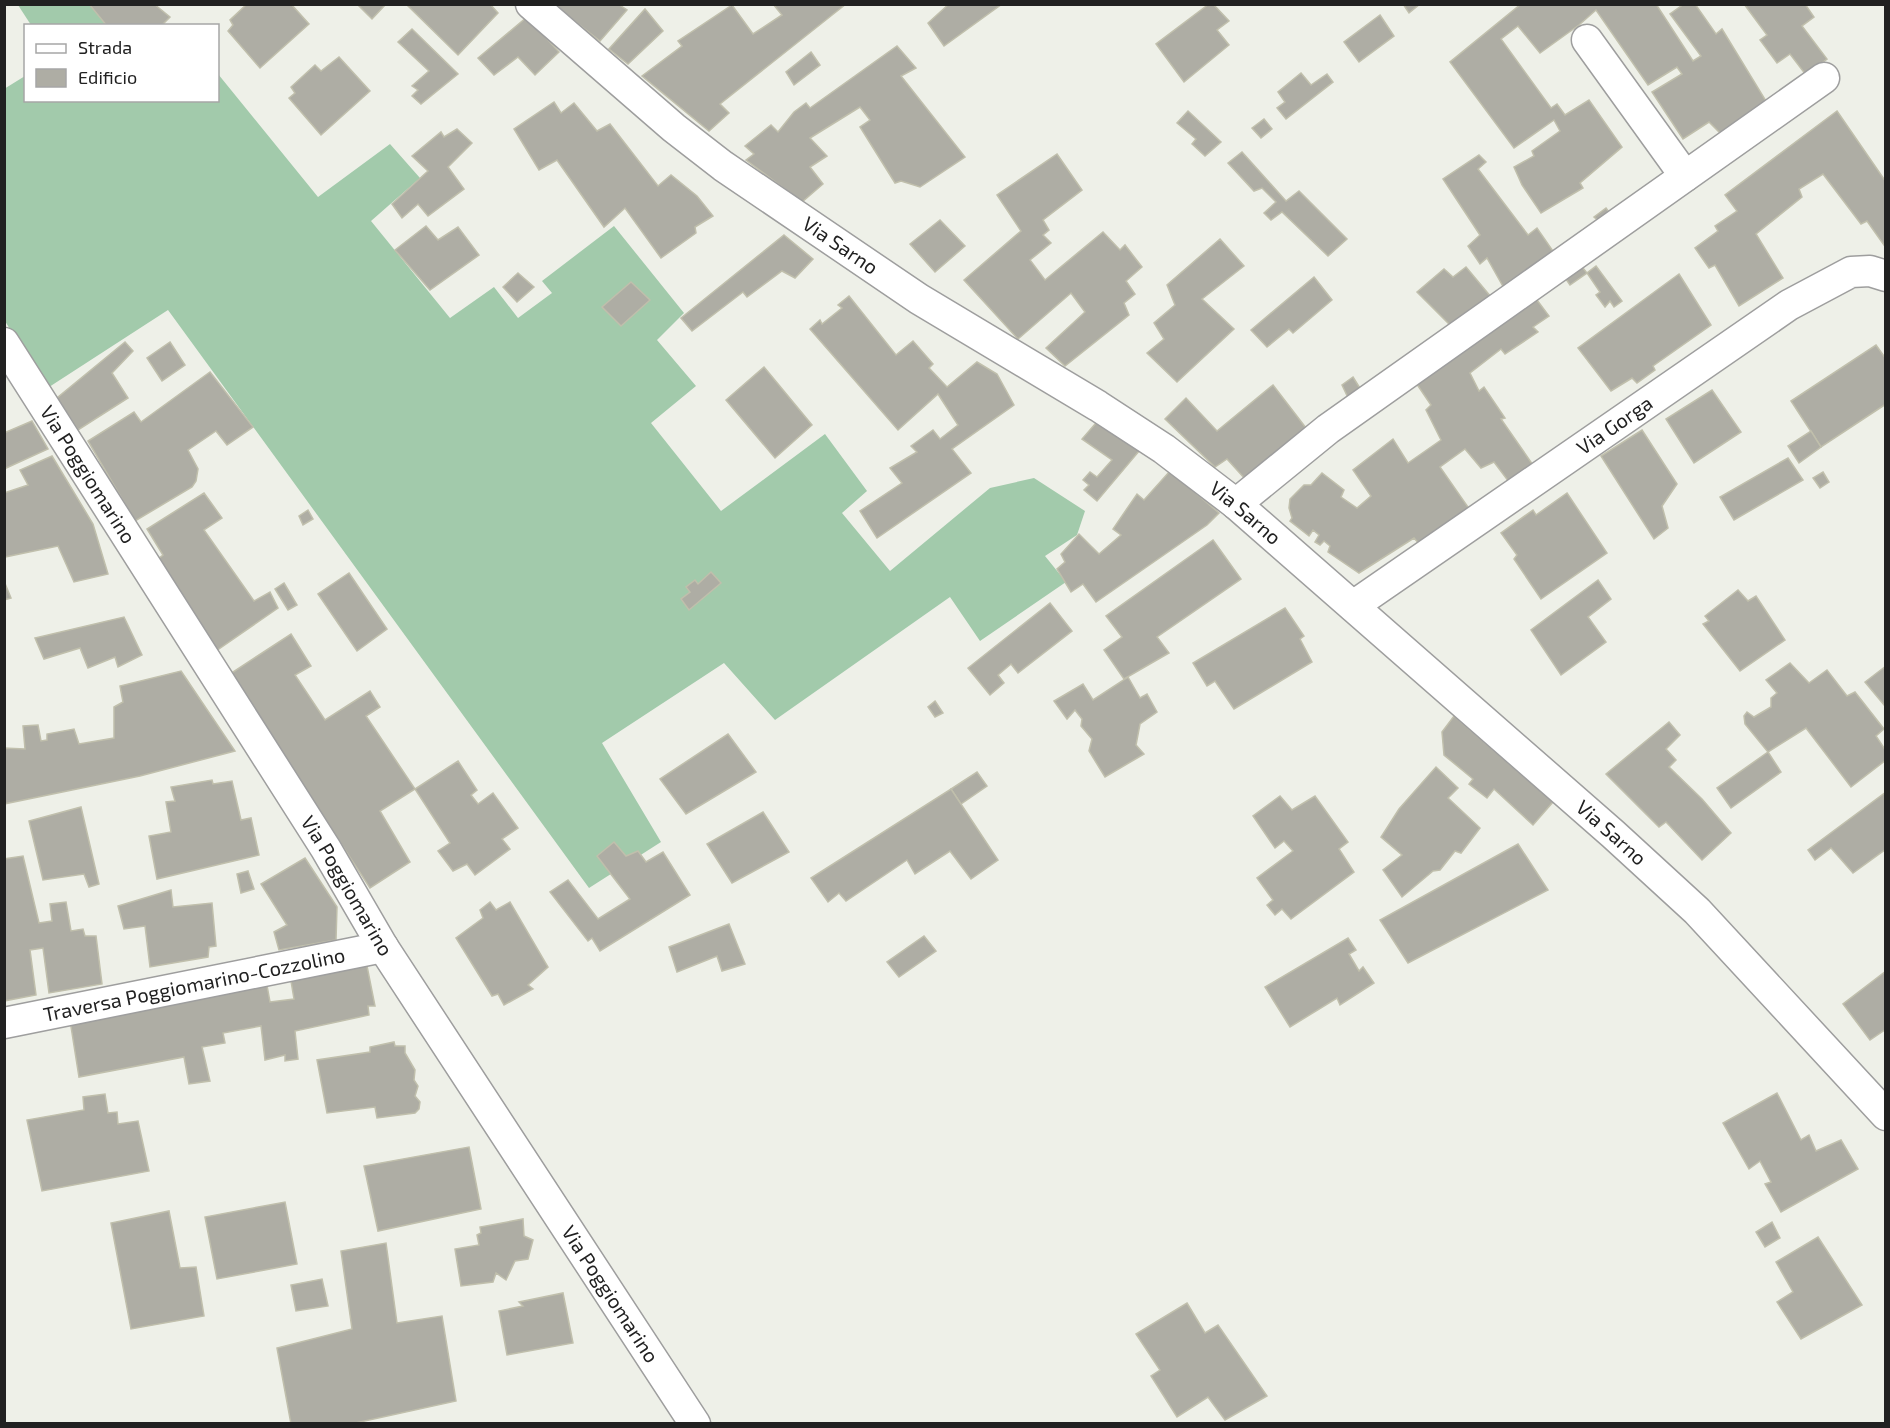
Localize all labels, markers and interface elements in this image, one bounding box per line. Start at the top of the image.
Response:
legend [24,24,219,102]
text: Strada [78,36,132,58]
text: Edificio [78,66,137,88]
street label: Via Sarno [799,211,883,279]
street label: Via Gorga [1572,390,1657,459]
street label: Via Poggiomarino [36,401,141,548]
street label: Via Sarno [1205,475,1287,549]
street label: Via Sarno [1572,795,1652,870]
street label: Via Poggiomarino [297,811,398,960]
street label: Traversa Poggiomarino-Cozzolino [41,942,347,1026]
street label: Via Poggiomarino [557,1221,664,1367]

